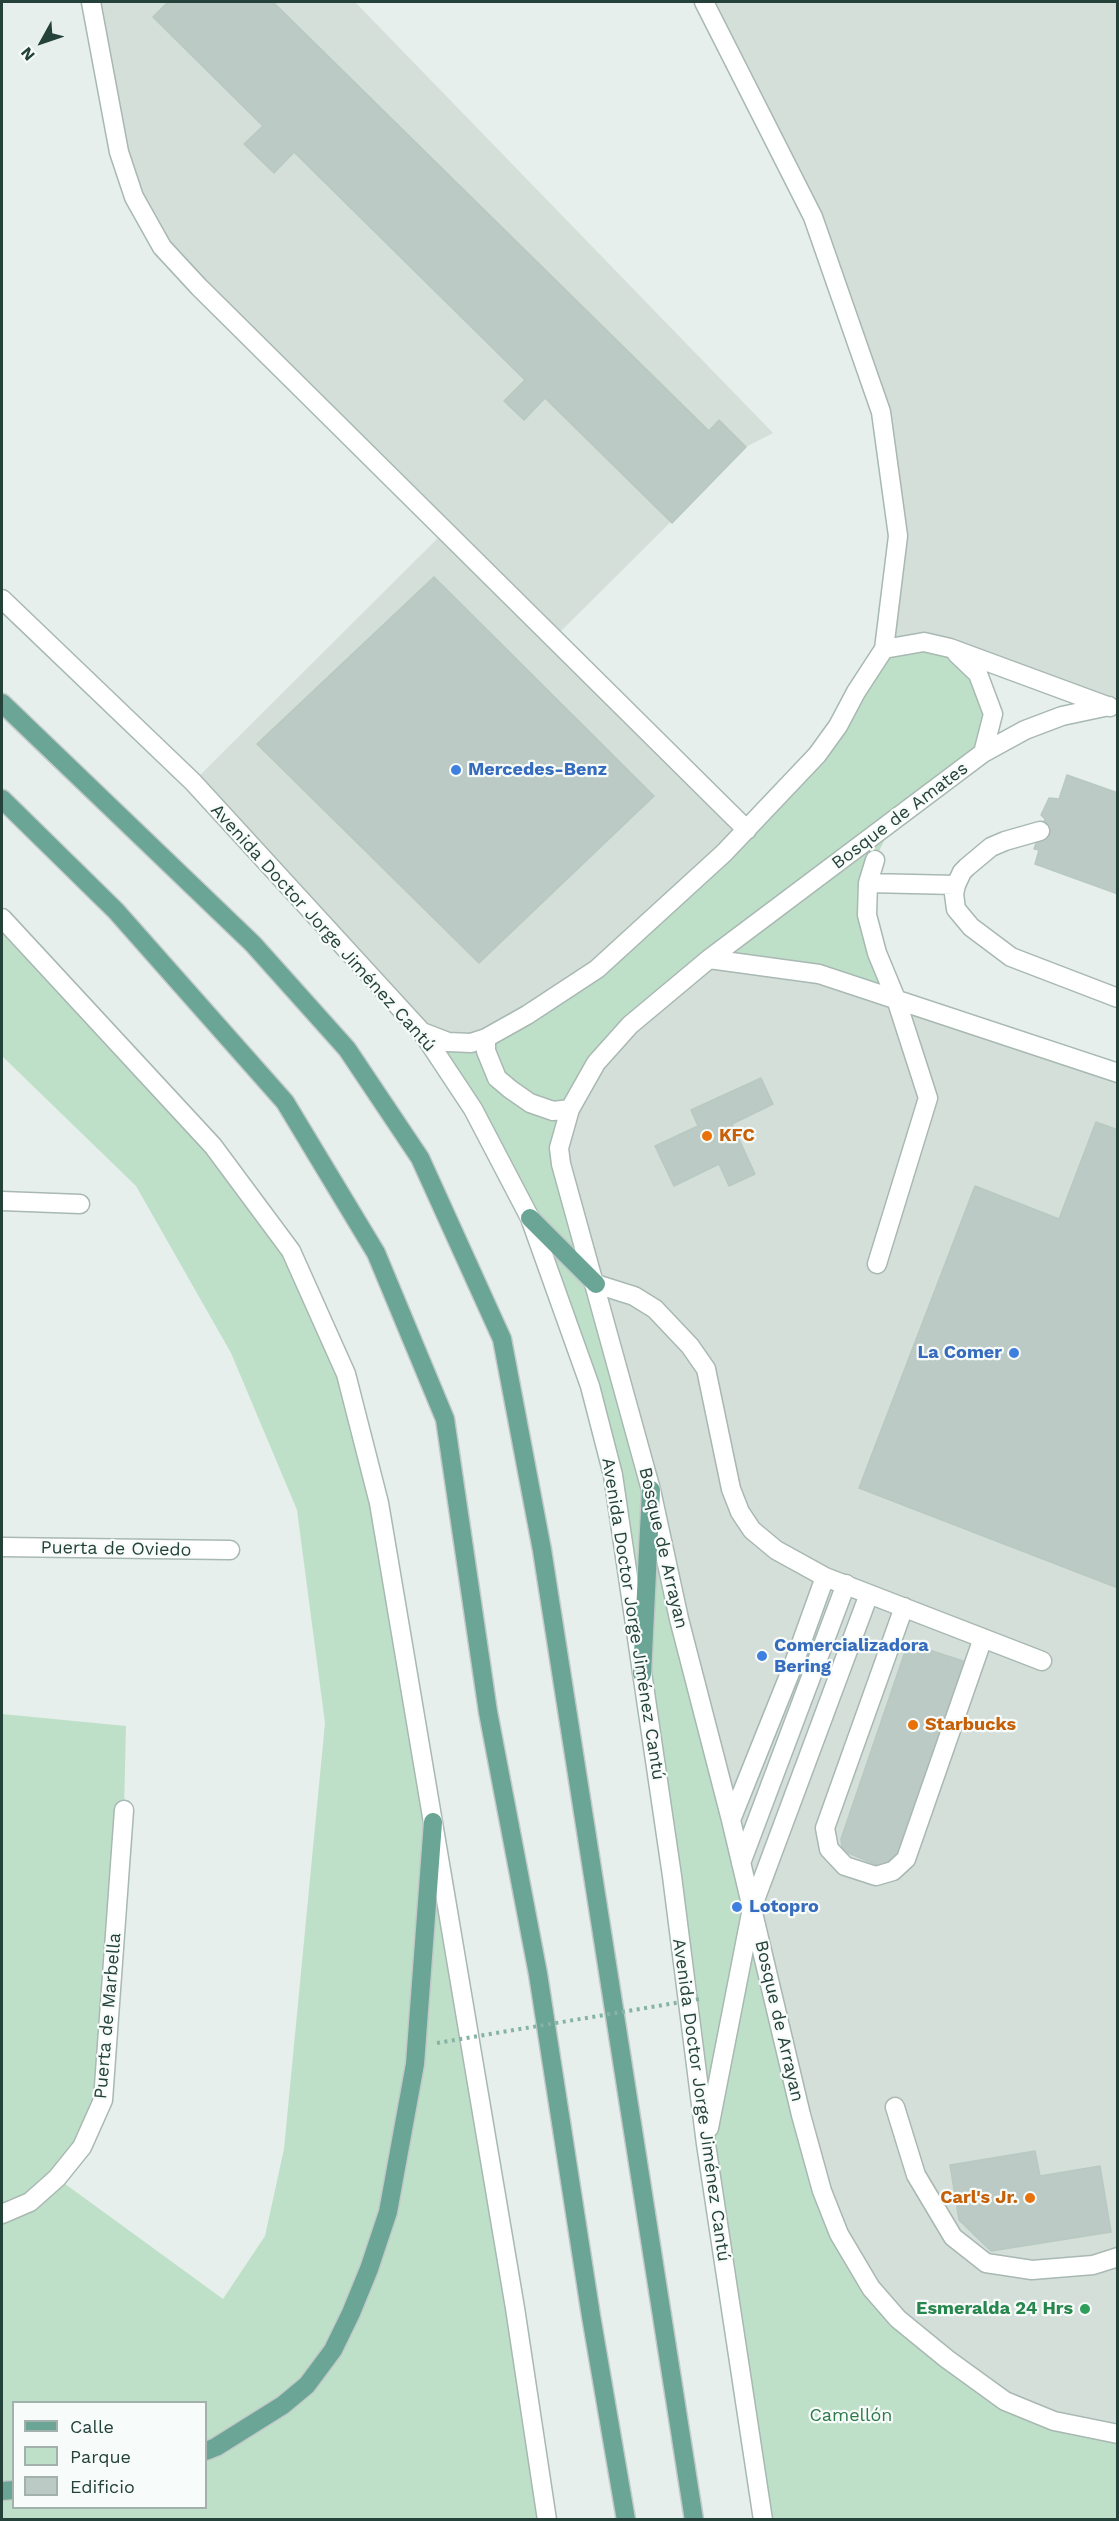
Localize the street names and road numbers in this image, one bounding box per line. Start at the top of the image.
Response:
street label: Bosque de Amates [828,758,972,874]
street label: Avenida Doctor Jorge Jiménez Cantú [206,800,440,1056]
street label: Avenida Doctor Jorge Jiménez Cantú [597,1456,669,1782]
street label: Bosque de Arrayan [634,1465,692,1631]
street label: Puerta de Oviedo [40,1537,192,1561]
street label: Puerta de Marbella [90,1932,126,2100]
street label: Avenida Doctor Jorge Jiménez Cantú [668,1937,734,2263]
street label: Bosque de Arrayan [750,1938,808,2104]

